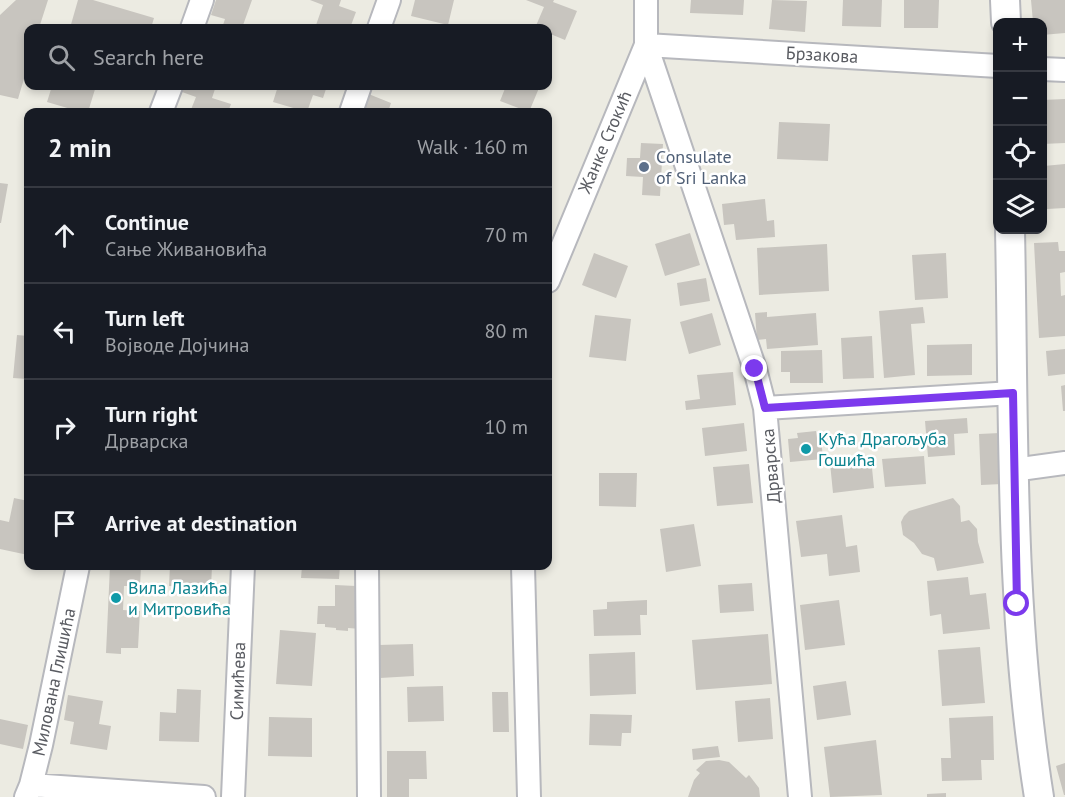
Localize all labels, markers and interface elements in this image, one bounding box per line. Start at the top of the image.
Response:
map controls [993,18,1047,234]
button: + [993,18,1047,72]
search box [24,24,552,90]
icon: search [45,41,78,74]
street label: Брзакова [785,41,859,68]
text: Search here [93,43,204,71]
button: − [993,72,1047,126]
street label: Жанке Стокић [572,87,637,198]
button: locate [993,126,1047,180]
text: 2 min [48,131,111,164]
text: Walk · 160 m [417,134,528,160]
place label: Consulate of Sri Lanka [656,145,747,189]
marker: Consulate of Sri Lanka [637,160,651,174]
button: layers [993,180,1047,234]
text: Continue [105,208,189,236]
icon: ahead [48,219,81,252]
text: 70 m [485,222,528,248]
text: Сање Живановића [105,236,267,262]
text: Turn left [105,304,185,332]
icon: left [48,315,81,348]
text: 80 m [485,318,528,344]
text: Војводе Дојчина [105,332,250,358]
route end [741,355,767,381]
text: Turn right [105,400,197,428]
icon: right [48,411,81,444]
text: 10 m [485,414,528,440]
place label: Кућа Драгољуба Гошића [818,427,947,471]
text: Дрварска [105,428,188,454]
street label: Дрварска [756,428,785,504]
marker: Кућа Драгољуба Гошића [799,442,813,456]
icon: arrive [48,507,81,540]
text: Arrive at destination [105,509,297,537]
place label: Вила Лазића и Митровића [128,576,231,620]
route start [1003,590,1029,616]
marker: Вила Лазића и Митровића [109,591,123,605]
street label: Милована Глишића [27,606,80,758]
street label: Симићева [225,641,250,721]

